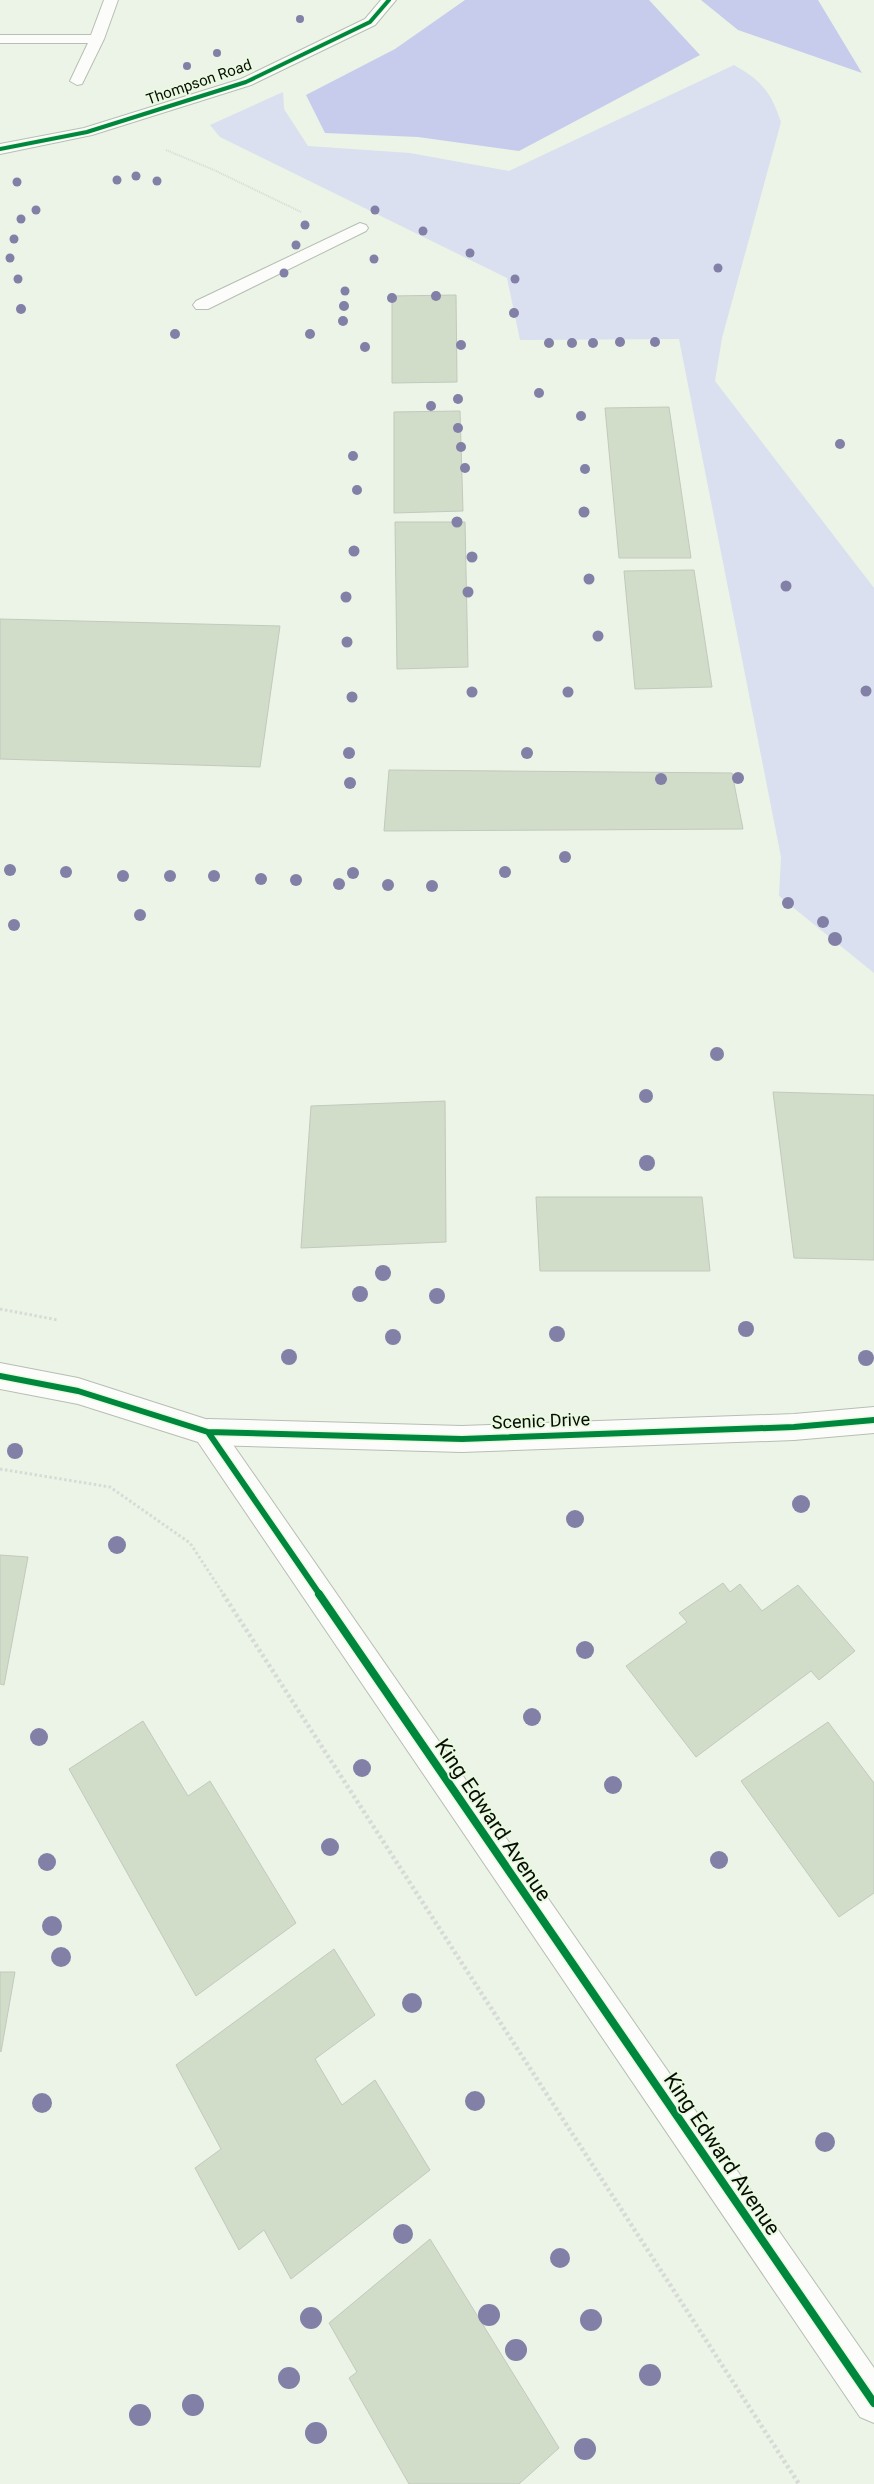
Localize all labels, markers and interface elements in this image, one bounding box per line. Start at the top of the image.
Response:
street label: Thompson Road [144,56,254,108]
street label: Scenic Drive [491,1408,590,1433]
street label: King Edward Avenue [430,1734,556,1906]
street label: King Edward Avenue [659,2068,785,2240]

